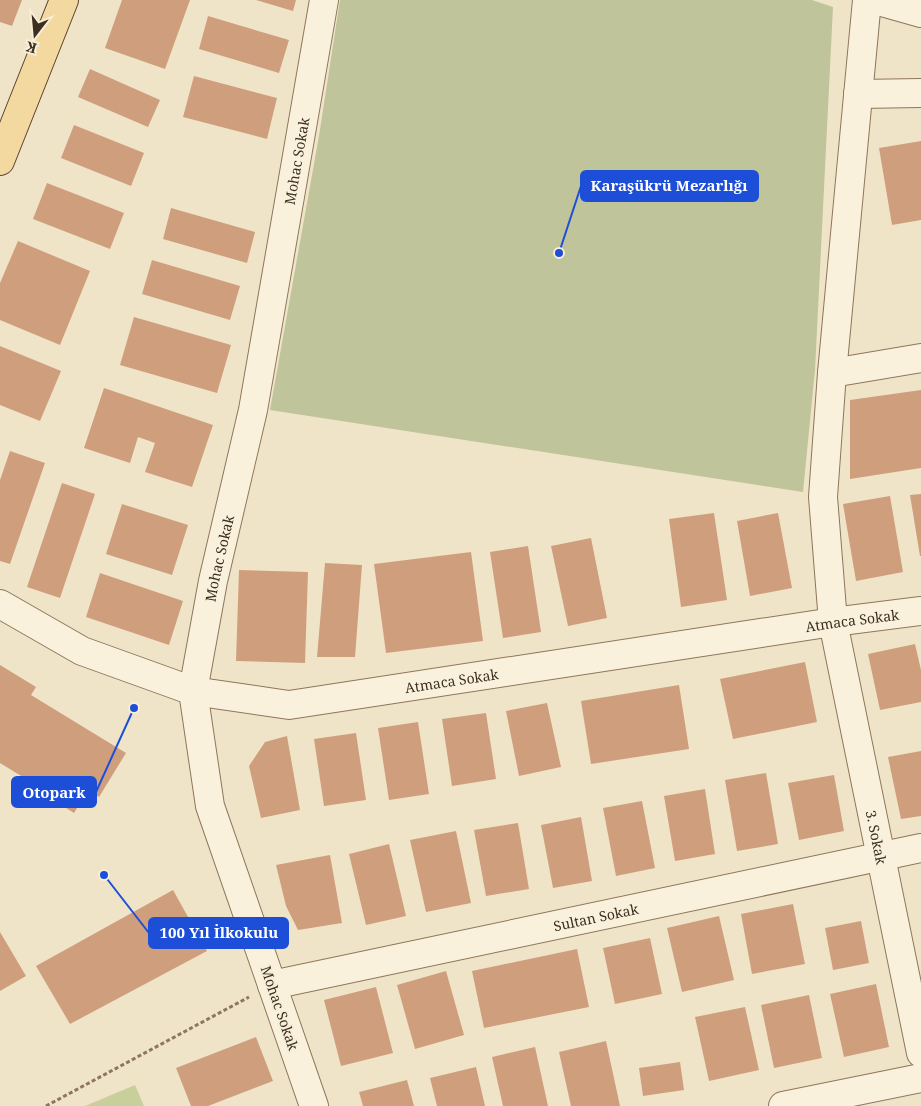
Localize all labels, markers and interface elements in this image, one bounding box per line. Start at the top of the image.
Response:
north arrow [10,10,60,60]
text: K [23,37,39,59]
street label: Mohac Sokak [279,115,313,206]
callout: Karaşükrü Mezarlığı [581,171,758,201]
text: Karaşükrü Mezarlığı [591,175,748,195]
street label: Mohac Sokak [200,512,238,603]
street label: Atmaca Sokak [804,604,901,636]
street label: Atmaca Sokak [404,664,500,697]
callout: Otopark [12,777,96,807]
text: Otopark [22,782,86,802]
street label: 3. Sokak [862,808,892,867]
street label: Sultan Sokak [552,898,641,935]
callout: 100 Yıl İlkokulu [149,918,288,948]
text: 100 Yıl İlkokulu [160,922,278,942]
street label: Mohac Sokak [257,963,304,1054]

